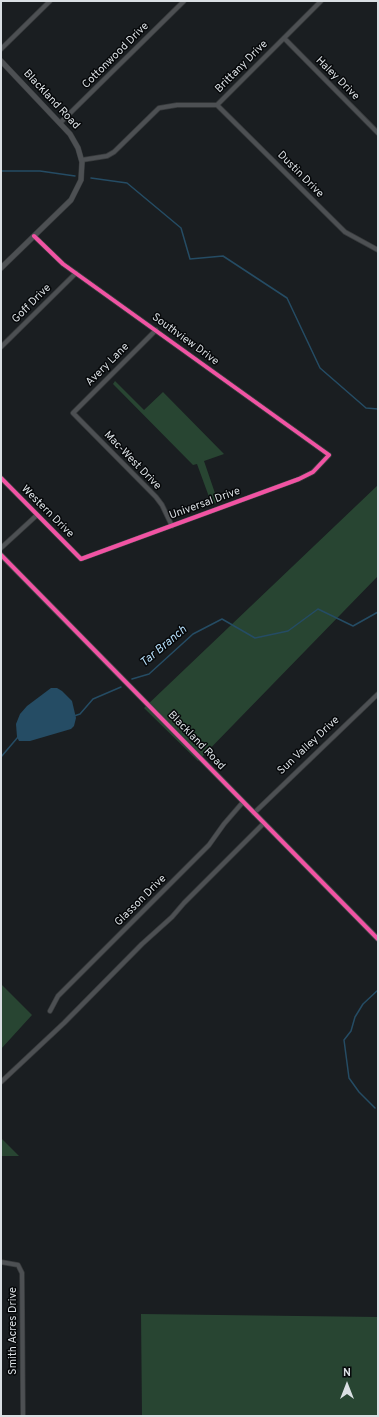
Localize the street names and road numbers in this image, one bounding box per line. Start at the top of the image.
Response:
street label: Cottonwood Drive [80,20,152,92]
street label: Brittany Drive [213,38,271,96]
street label: Haley Drive [312,54,362,104]
street label: Blackland Road [20,67,82,133]
street label: Dustin Drive [274,149,326,201]
street label: Goff Drive [10,282,54,326]
street label: Southview Drive [149,311,221,369]
street label: Avery Lane [84,341,132,389]
street label: Mac-West Drive [101,429,163,493]
street label: Western Drive [18,483,76,541]
street label: Universal Drive [168,485,242,523]
street label: Blackland Road [165,709,227,773]
street label: Sun Valley Drive [275,714,343,778]
street label: Glasson Drive [113,873,169,929]
street label: Smith Acres Drive [7,1287,21,1375]

